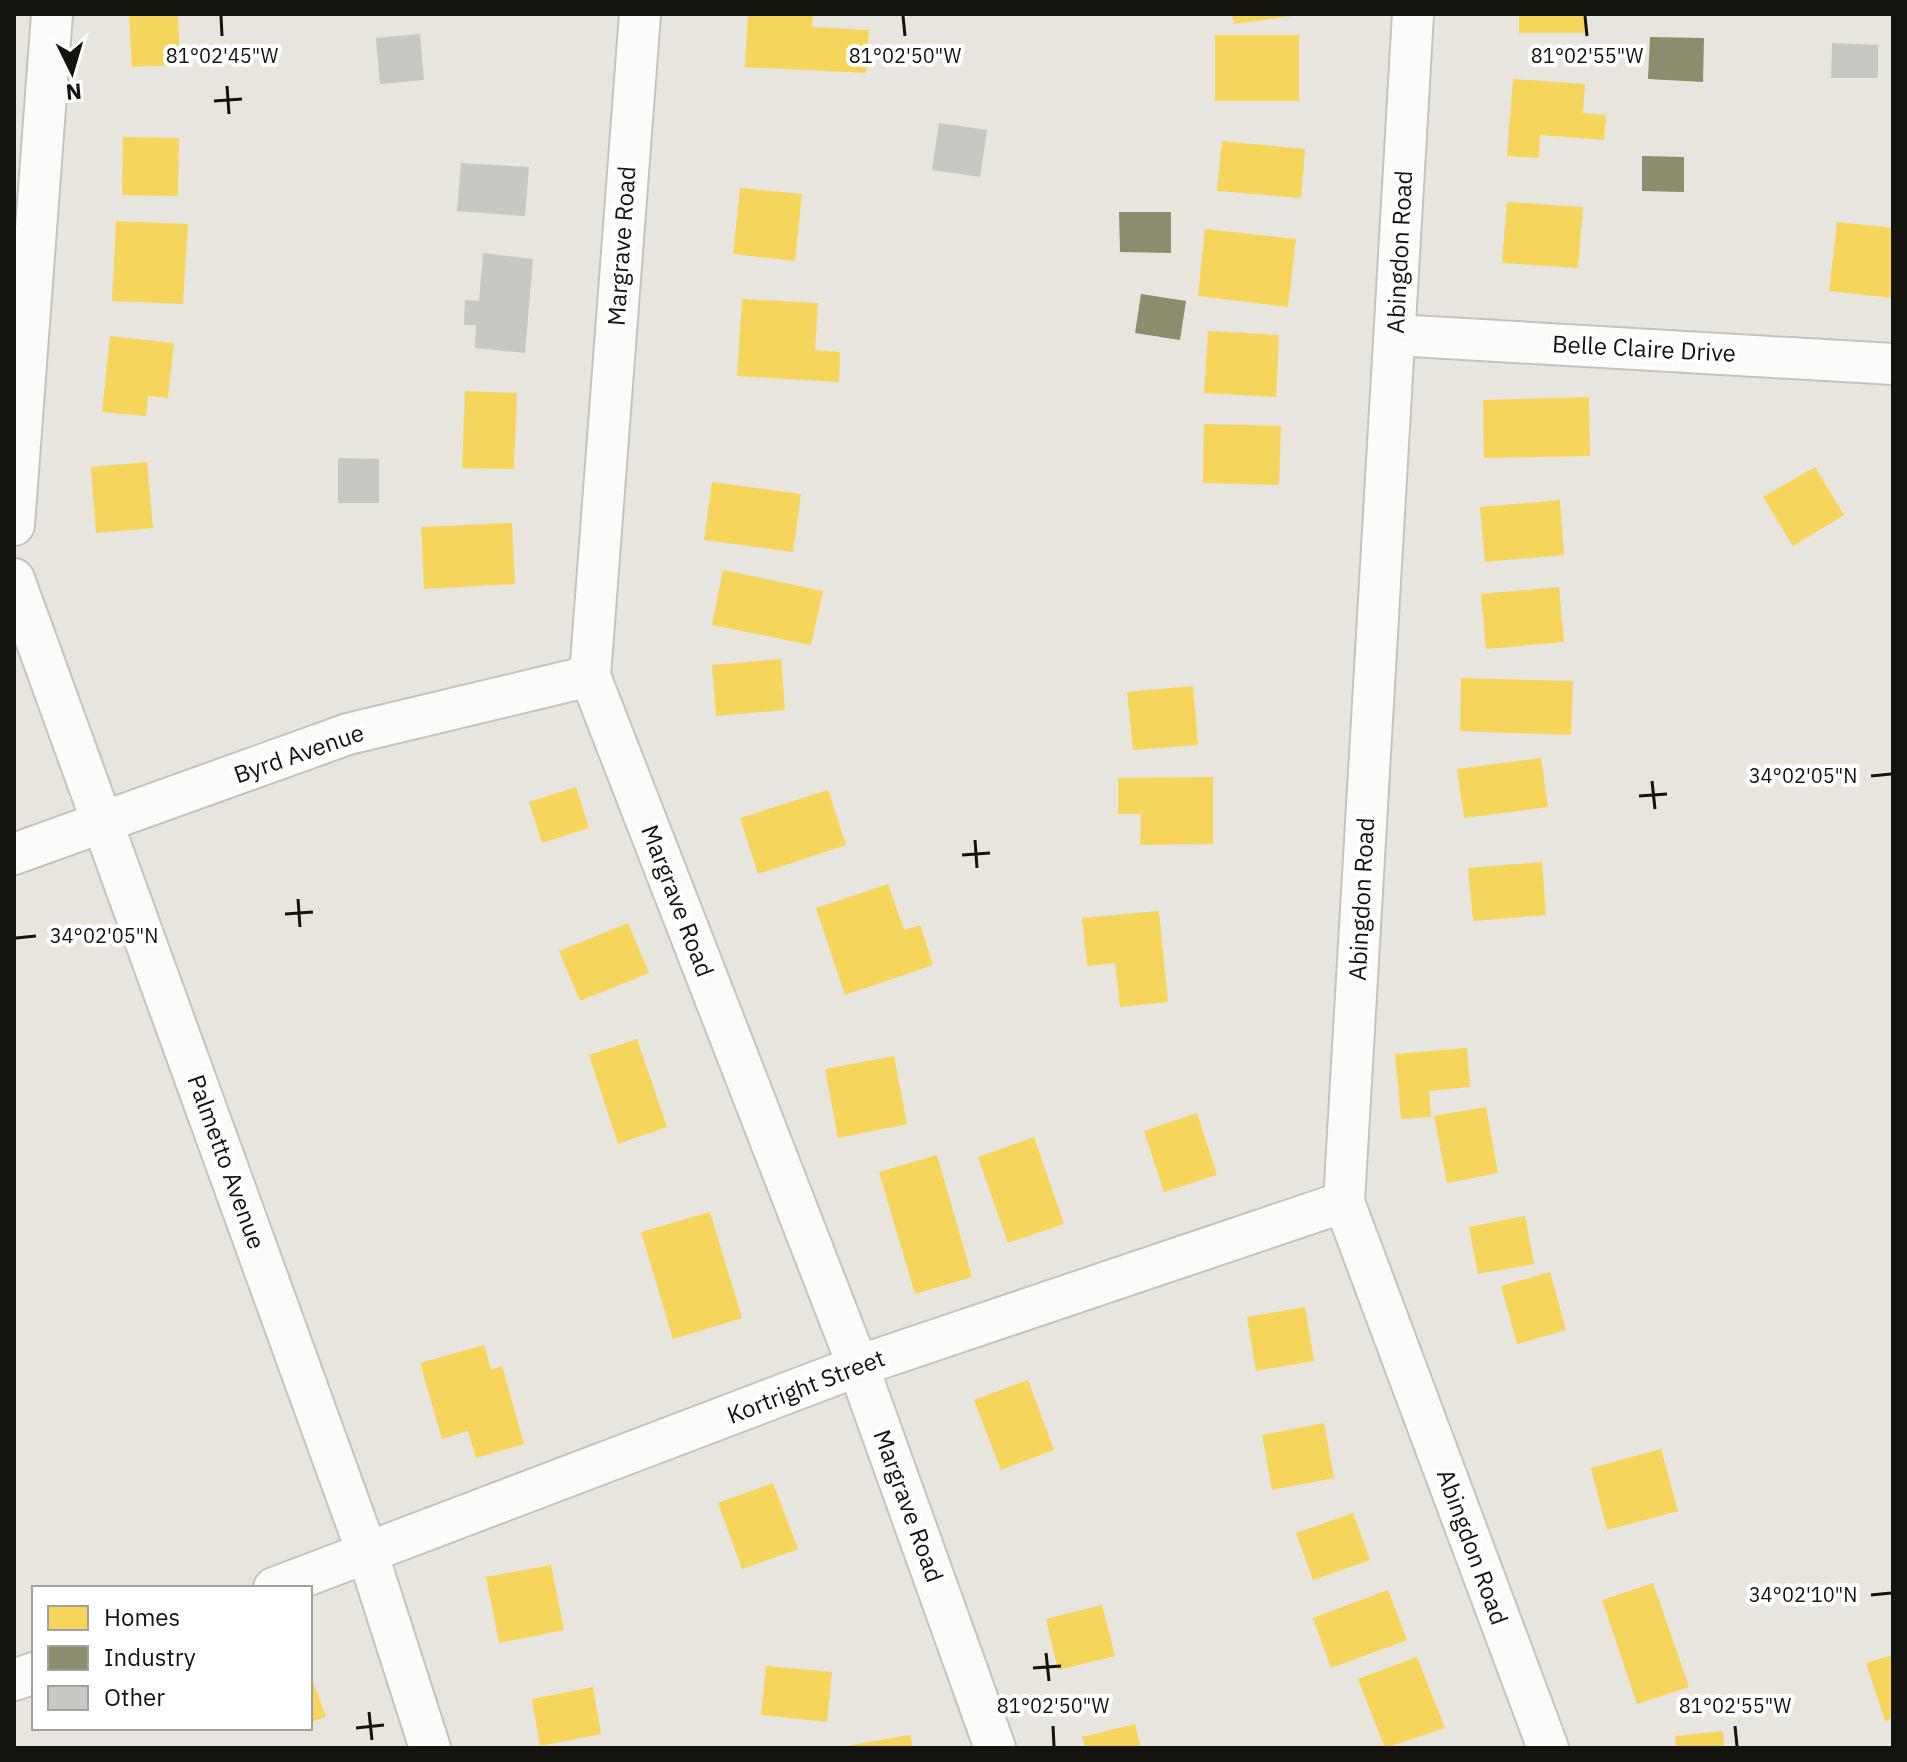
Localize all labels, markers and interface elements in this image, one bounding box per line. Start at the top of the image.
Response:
north arrow [32,32,112,112]
text: 81°02'45"W [166,42,279,69]
text: 81°02'50"W [849,42,962,69]
text: 81°02'55"W [1531,42,1644,69]
text: N [65,77,83,108]
street label: Margrave Road [599,165,643,327]
street label: Abingdon Road [1379,170,1419,334]
street label: Belle Claire Drive [1551,327,1737,369]
street label: Byrd Avenue [229,716,368,790]
text: 34°02'05"N [1749,762,1857,789]
street label: Abingdon Road [1341,817,1381,981]
street label: Margrave Road [634,820,722,981]
text: 34°02'05"N [50,922,158,949]
street label: Palmetto Avenue [181,1070,273,1253]
street label: Kortright Street [722,1341,889,1431]
street label: Margrave Road [867,1425,951,1586]
street label: Abingdon Road [1430,1464,1516,1629]
text: 34°02'10"N [1749,1581,1857,1608]
legend [32,1586,312,1730]
text: Homes [104,1601,180,1633]
text: Industry [104,1641,196,1673]
text: Other [104,1681,165,1713]
text: 81°02'50"W [997,1692,1110,1719]
text: 81°02'55"W [1679,1692,1792,1719]

